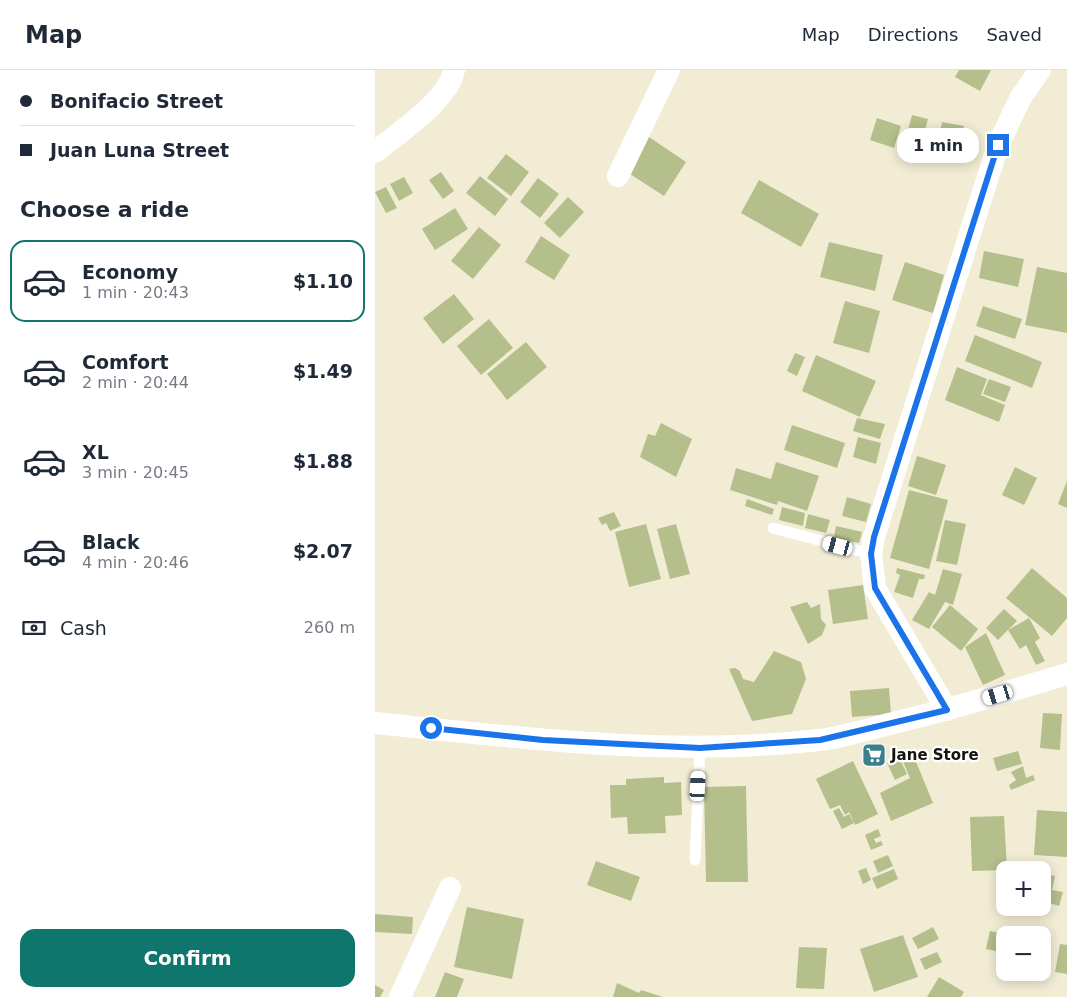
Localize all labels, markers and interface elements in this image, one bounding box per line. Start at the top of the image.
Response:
text: Map [25,21,82,49]
text: Map [802,24,840,45]
text: Directions [868,24,958,45]
text: Saved [986,24,1042,45]
text: Bonifacio Street [50,90,223,112]
callout: 1 min [898,128,981,162]
route end [987,134,1009,156]
text: 1 min [913,136,963,155]
text: Juan Luna Street [50,139,229,161]
text: Choose a ride [20,197,189,222]
icon: car [22,259,67,304]
text: Economy [82,261,178,283]
text: $1.10 [293,270,353,292]
text: 1 min · 20:43 [82,283,189,302]
icon: car [22,349,67,394]
text: Comfort [82,351,169,373]
text: $1.49 [293,360,353,382]
text: 2 min · 20:44 [82,373,189,392]
icon: car [22,439,67,484]
text: XL [82,441,109,463]
text: $1.88 [293,450,353,472]
text: 3 min · 20:45 [82,463,189,482]
icon: car [22,529,67,574]
text: Black [82,531,140,553]
car [821,535,854,557]
text: $2.07 [293,540,353,562]
text: 4 min · 20:46 [82,553,189,572]
icon: cash [20,614,48,642]
text: Cash [60,617,107,639]
text: 260 m [304,618,355,637]
car [981,683,1014,707]
route start [420,717,442,739]
supermarket icon: Jane Store [861,742,887,768]
place label: Jane Store [890,746,979,764]
car [689,771,706,801]
map controls [996,861,1051,981]
button: + [996,861,1051,916]
button: − [996,926,1051,981]
button: Confirm [20,929,355,987]

